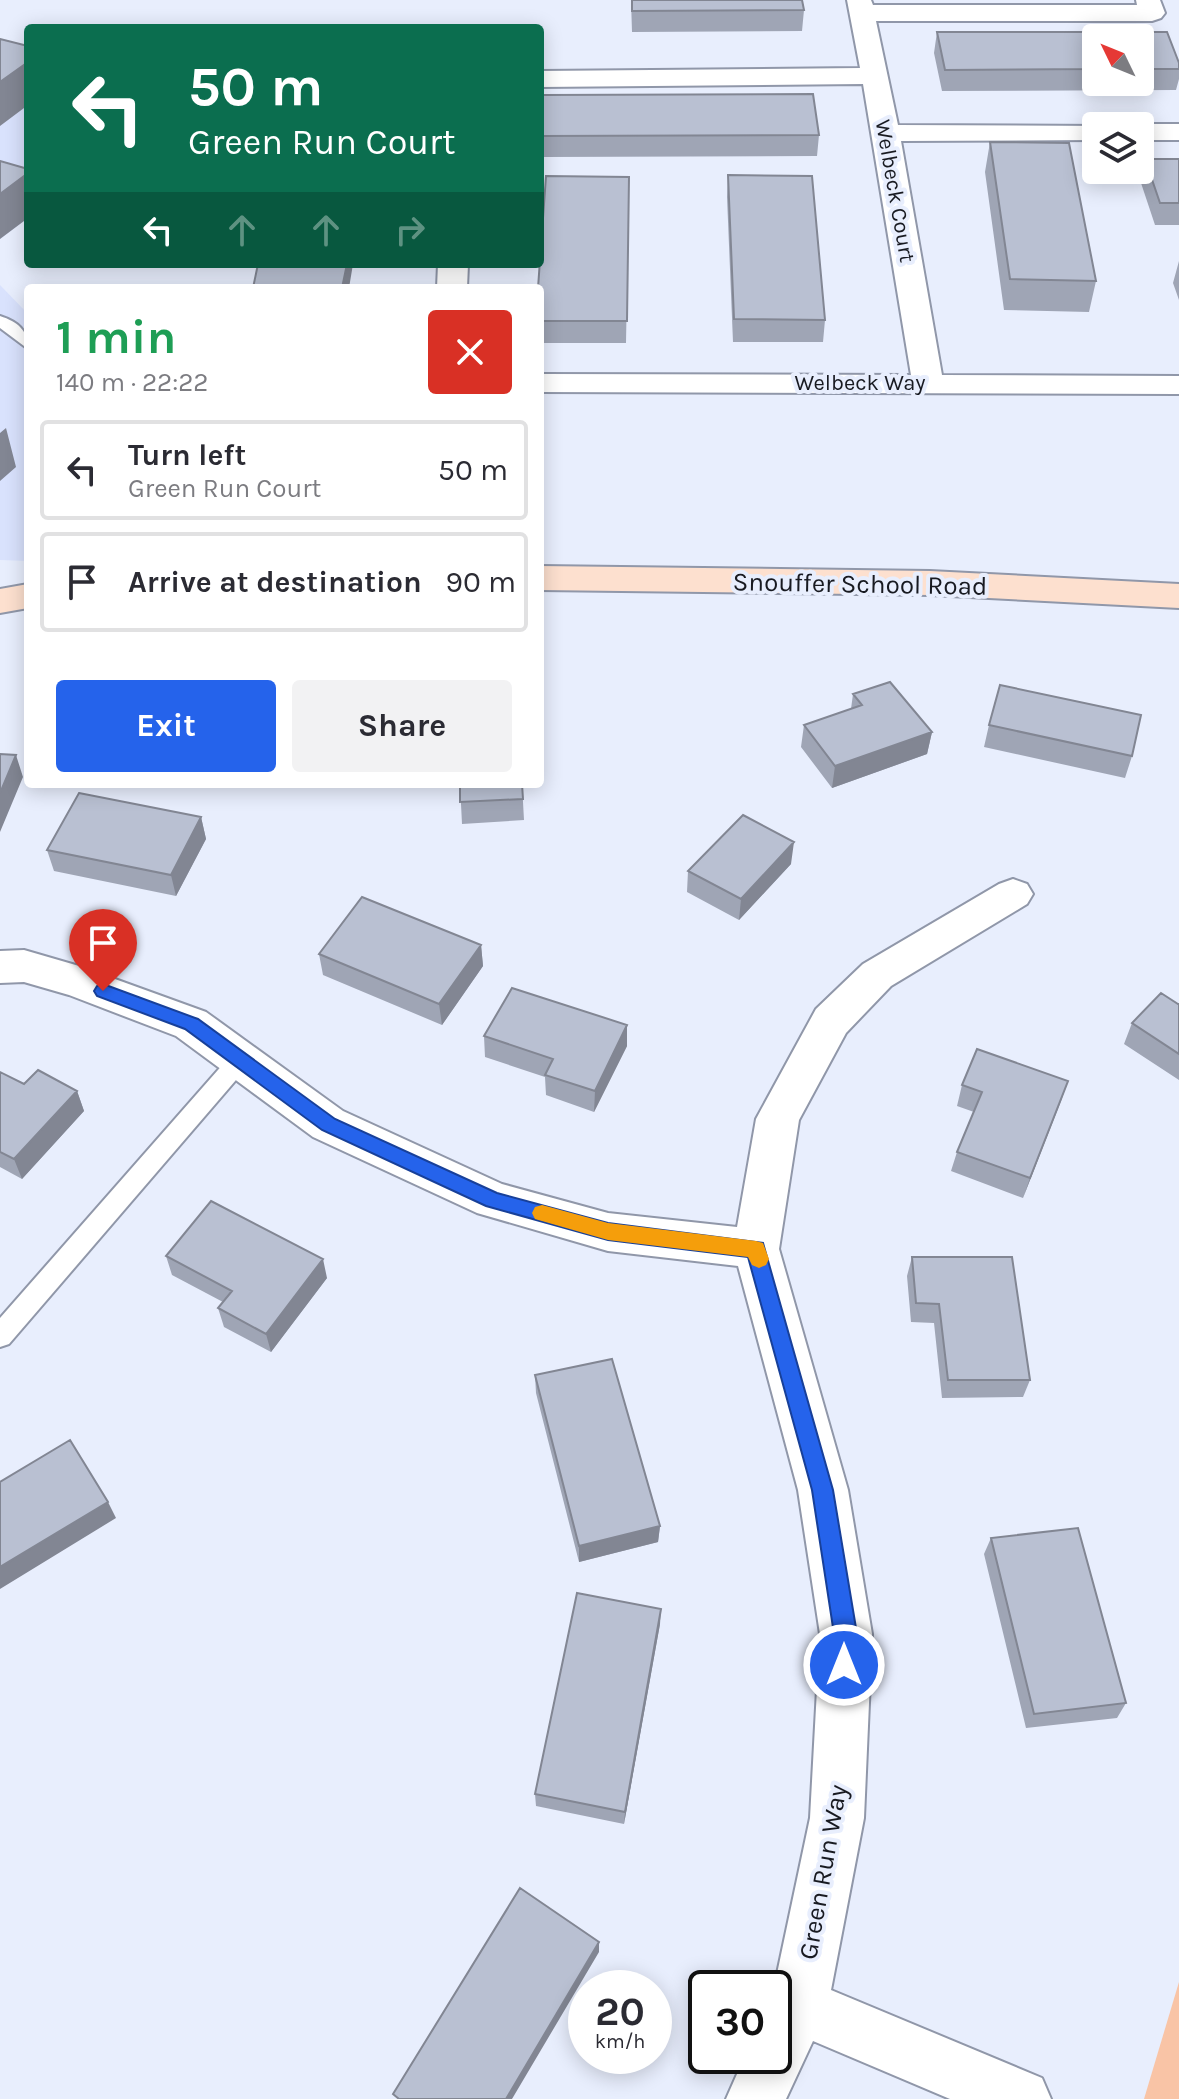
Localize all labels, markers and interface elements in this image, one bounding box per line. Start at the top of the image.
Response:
north arrow [1082,24,1154,96]
map controls [1082,24,1154,184]
text: 50 m [188,54,323,119]
icon: left [56,56,160,160]
button: layers [1082,112,1154,184]
street label: Welbeck Court [870,117,920,265]
text: Green Run Court [188,121,456,163]
icon: left [136,208,180,252]
icon: ahead [220,208,264,252]
icon: ahead [304,208,348,252]
icon: right [388,208,432,252]
text: 1 min [56,309,176,365]
button: close [428,310,512,394]
text: 140 m · 22:22 [56,367,208,398]
street label: Welbeck Way [794,370,926,396]
text: Turn left [128,437,246,473]
icon: left [60,448,104,492]
text: 50 m [438,452,508,488]
text: Green Run Court [128,473,321,504]
icon: arrive [60,560,104,604]
text: Arrive at destination [128,564,422,600]
text: 90 m [446,564,516,600]
street label: Snouffer School Road [732,566,988,602]
button: Exit [56,680,276,772]
button: Share [292,680,512,772]
pin [69,909,137,991]
icon: arrive [81,921,125,965]
position arrow [802,1623,886,1707]
street label: Green Run Way [792,1782,854,1962]
speed limit sign: 30 [688,1970,792,2074]
text: 20 [595,1988,645,2035]
text: km/h [595,2030,645,2053]

